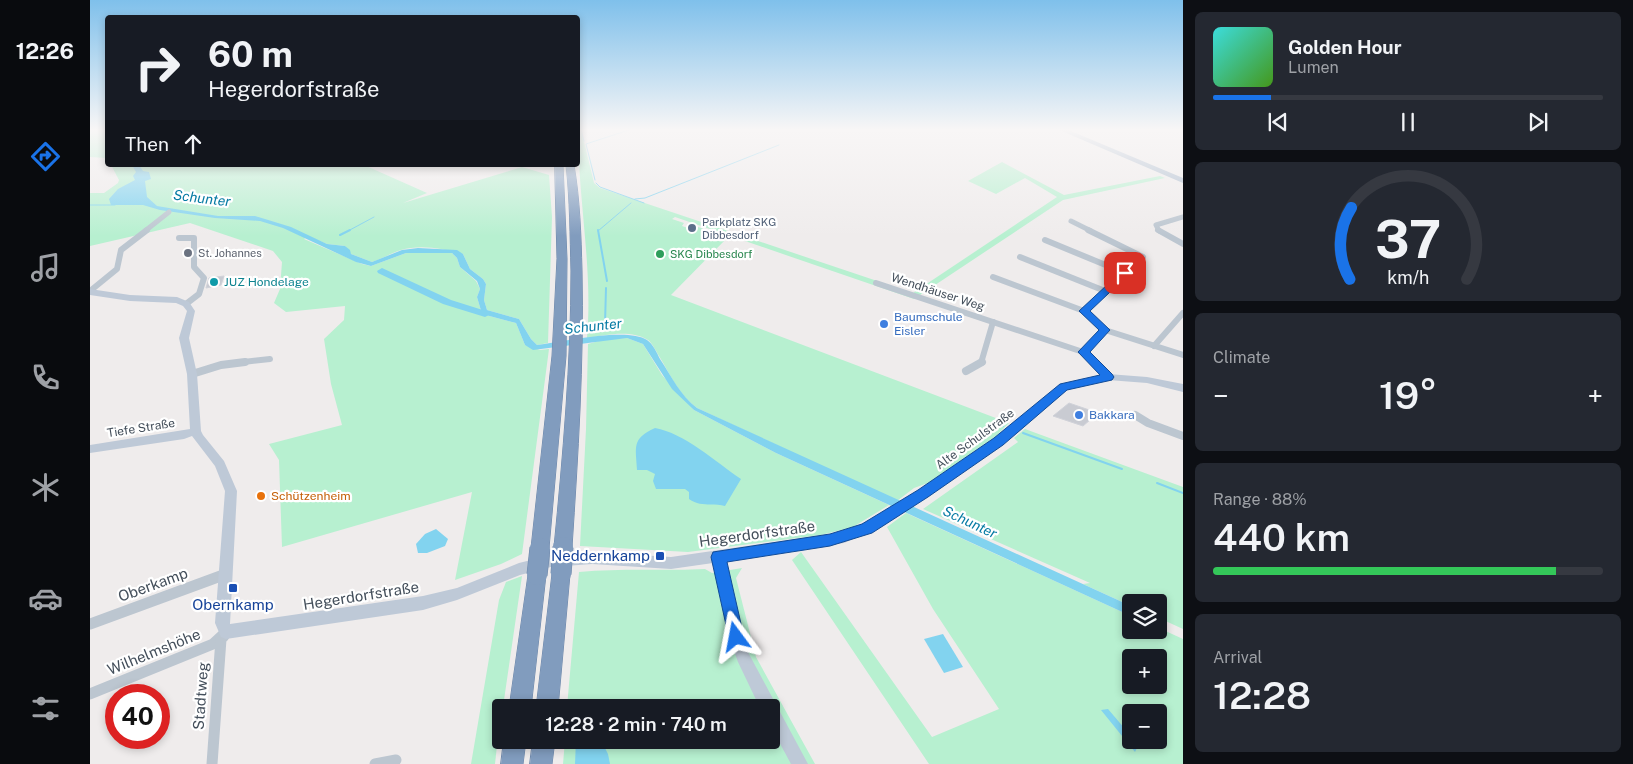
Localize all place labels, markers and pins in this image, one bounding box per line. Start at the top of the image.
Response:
place label: Parkplatz SKG Dibbesdorf [702,216,776,241]
marker: Parkplatz SKG Dibbesdorf [686,222,698,234]
marker: St. Johannes [182,247,194,259]
place label: St. Johannes [198,247,262,259]
marker: SKG Dibbesdorf [654,248,666,260]
place label: SKG Dibbesdorf [670,248,753,260]
pin [1104,252,1146,294]
place label: JUZ Hondelage [224,275,309,289]
marker: JUZ Hondelage [208,276,220,288]
place label: Baumschule Eisler [894,310,963,338]
marker: Baumschule Eisler [878,318,890,330]
place label: Bakkara [1089,408,1135,422]
marker: Bakkara [1073,409,1085,421]
place label: Schützenheim [271,489,351,503]
marker: Schützenheim [255,490,267,502]
place label: Neddernkamp [551,547,650,564]
marker: Neddernkamp [654,550,666,562]
marker: Obernkamp [227,582,239,594]
place label: Obernkamp [192,596,274,613]

